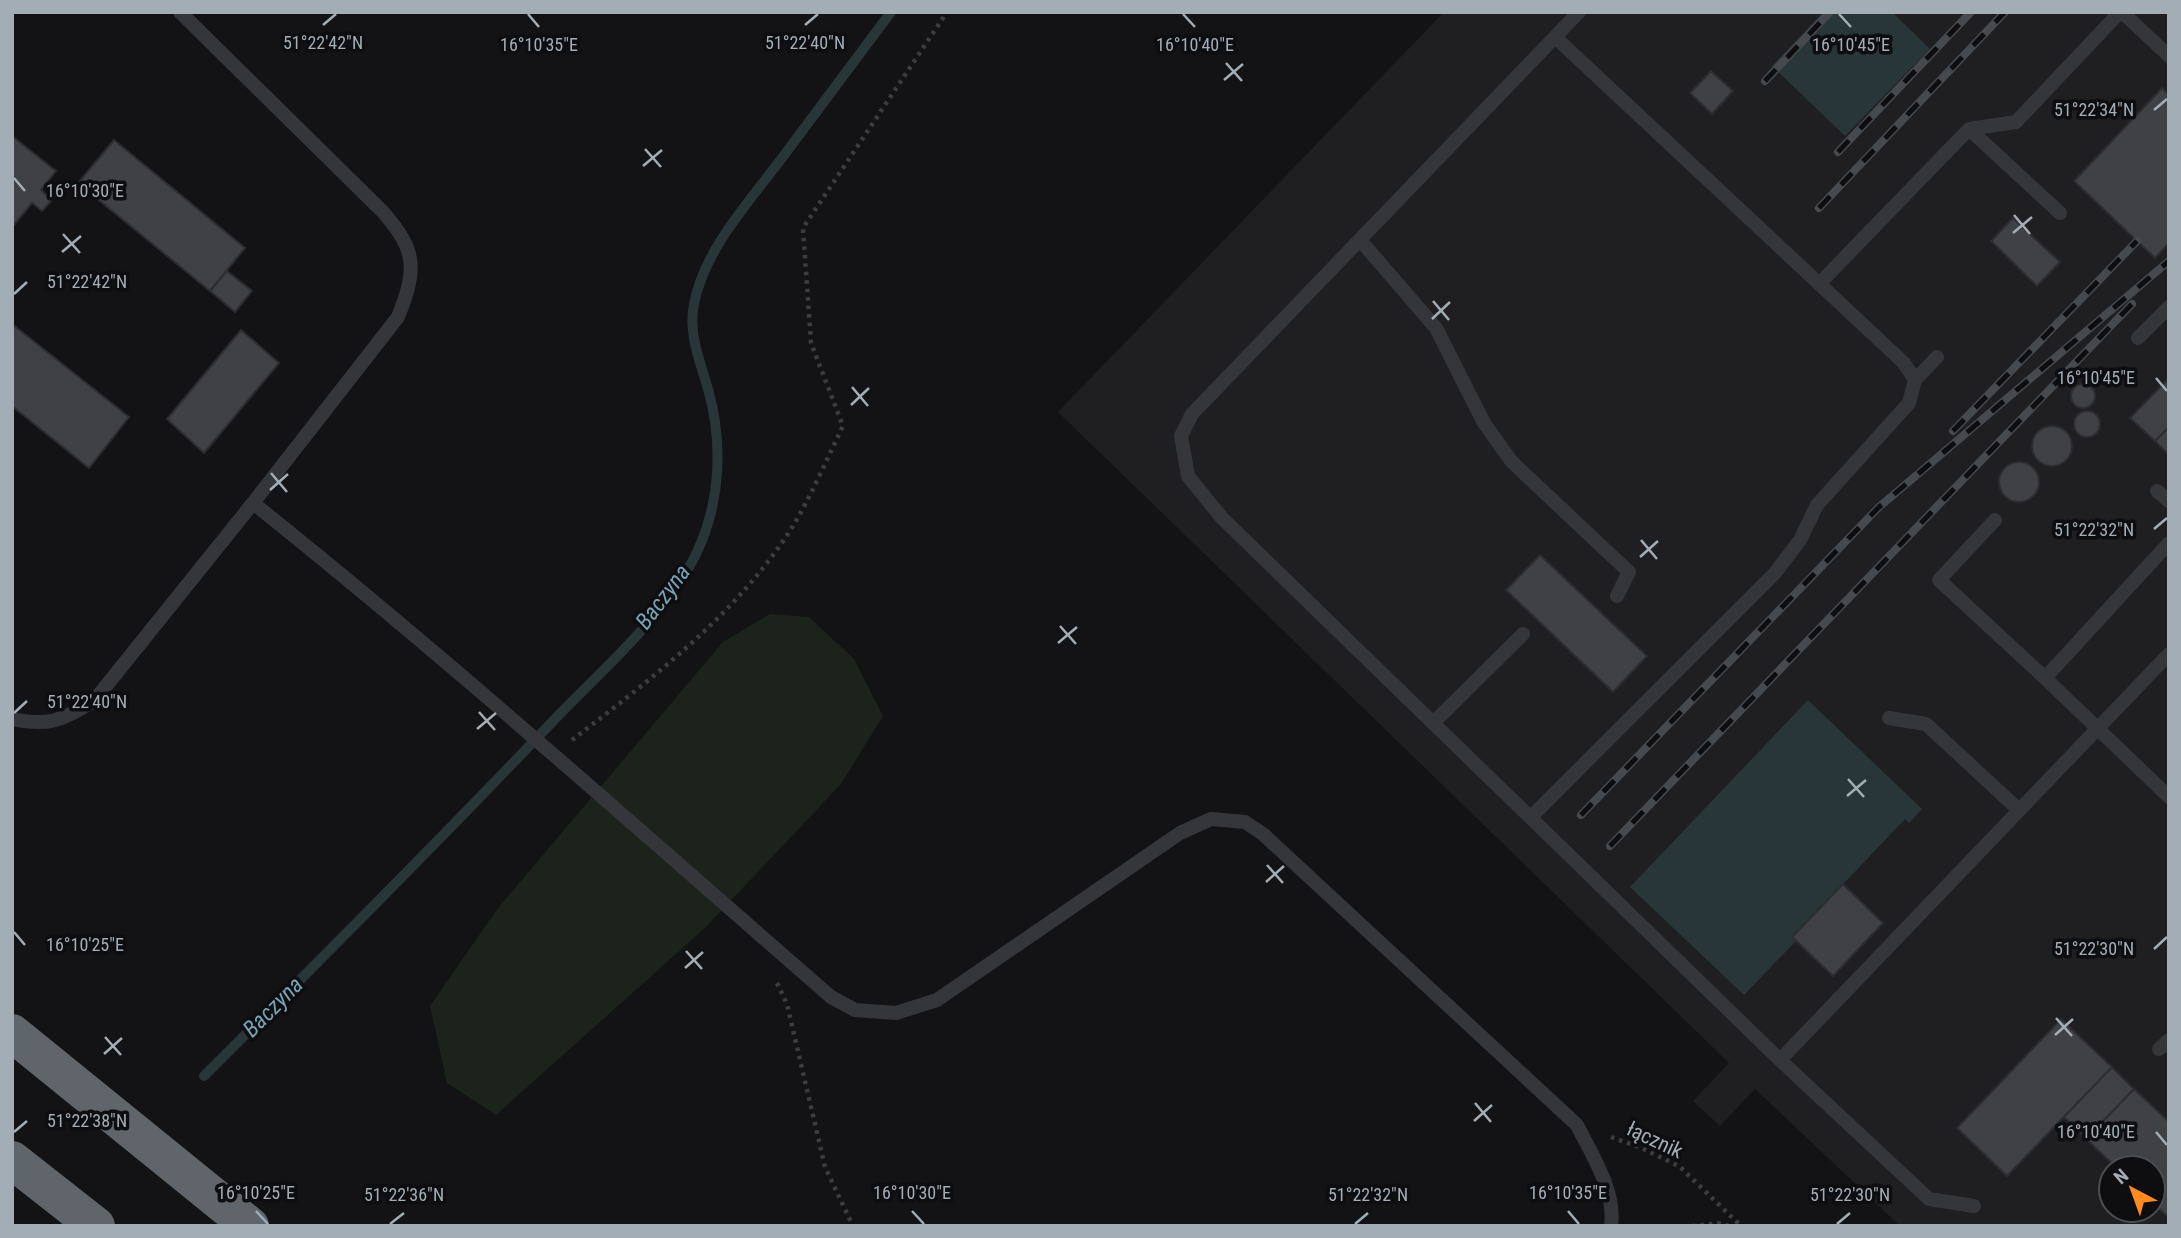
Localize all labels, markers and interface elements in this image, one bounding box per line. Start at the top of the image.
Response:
text: 51°22'42"N [283,32,363,53]
text: 51°22'40"N [765,32,845,53]
text: 16°10'35"E [500,34,578,55]
text: 16°10'40"E [1156,34,1234,55]
text: 16°10'45"E [1812,34,1890,55]
text: 51°22'34"N [2054,99,2134,120]
text: 16°10'30"E [46,180,124,201]
text: 51°22'42"N [47,271,127,292]
text: 16°10'45"E [2057,367,2135,388]
text: 51°22'32"N [2054,519,2134,540]
water label: Baczyna [630,559,696,635]
text: 51°22'40"N [47,691,127,712]
text: 16°10'25"E [46,934,124,955]
text: 51°22'30"N [2054,938,2134,959]
water label: Baczyna [237,971,309,1043]
text: 51°22'38"N [47,1110,127,1131]
street label: łącznik [1623,1117,1687,1164]
text: 16°10'40"E [2057,1121,2135,1142]
north arrow [2097,1154,2167,1224]
text: N [2109,1164,2133,1189]
text: 16°10'25"E [217,1182,295,1203]
text: 16°10'30"E [873,1182,951,1203]
text: 16°10'35"E [1529,1182,1607,1203]
text: 51°22'36"N [364,1184,444,1205]
text: 51°22'32"N [1328,1184,1408,1205]
text: 51°22'30"N [1810,1184,1890,1205]

